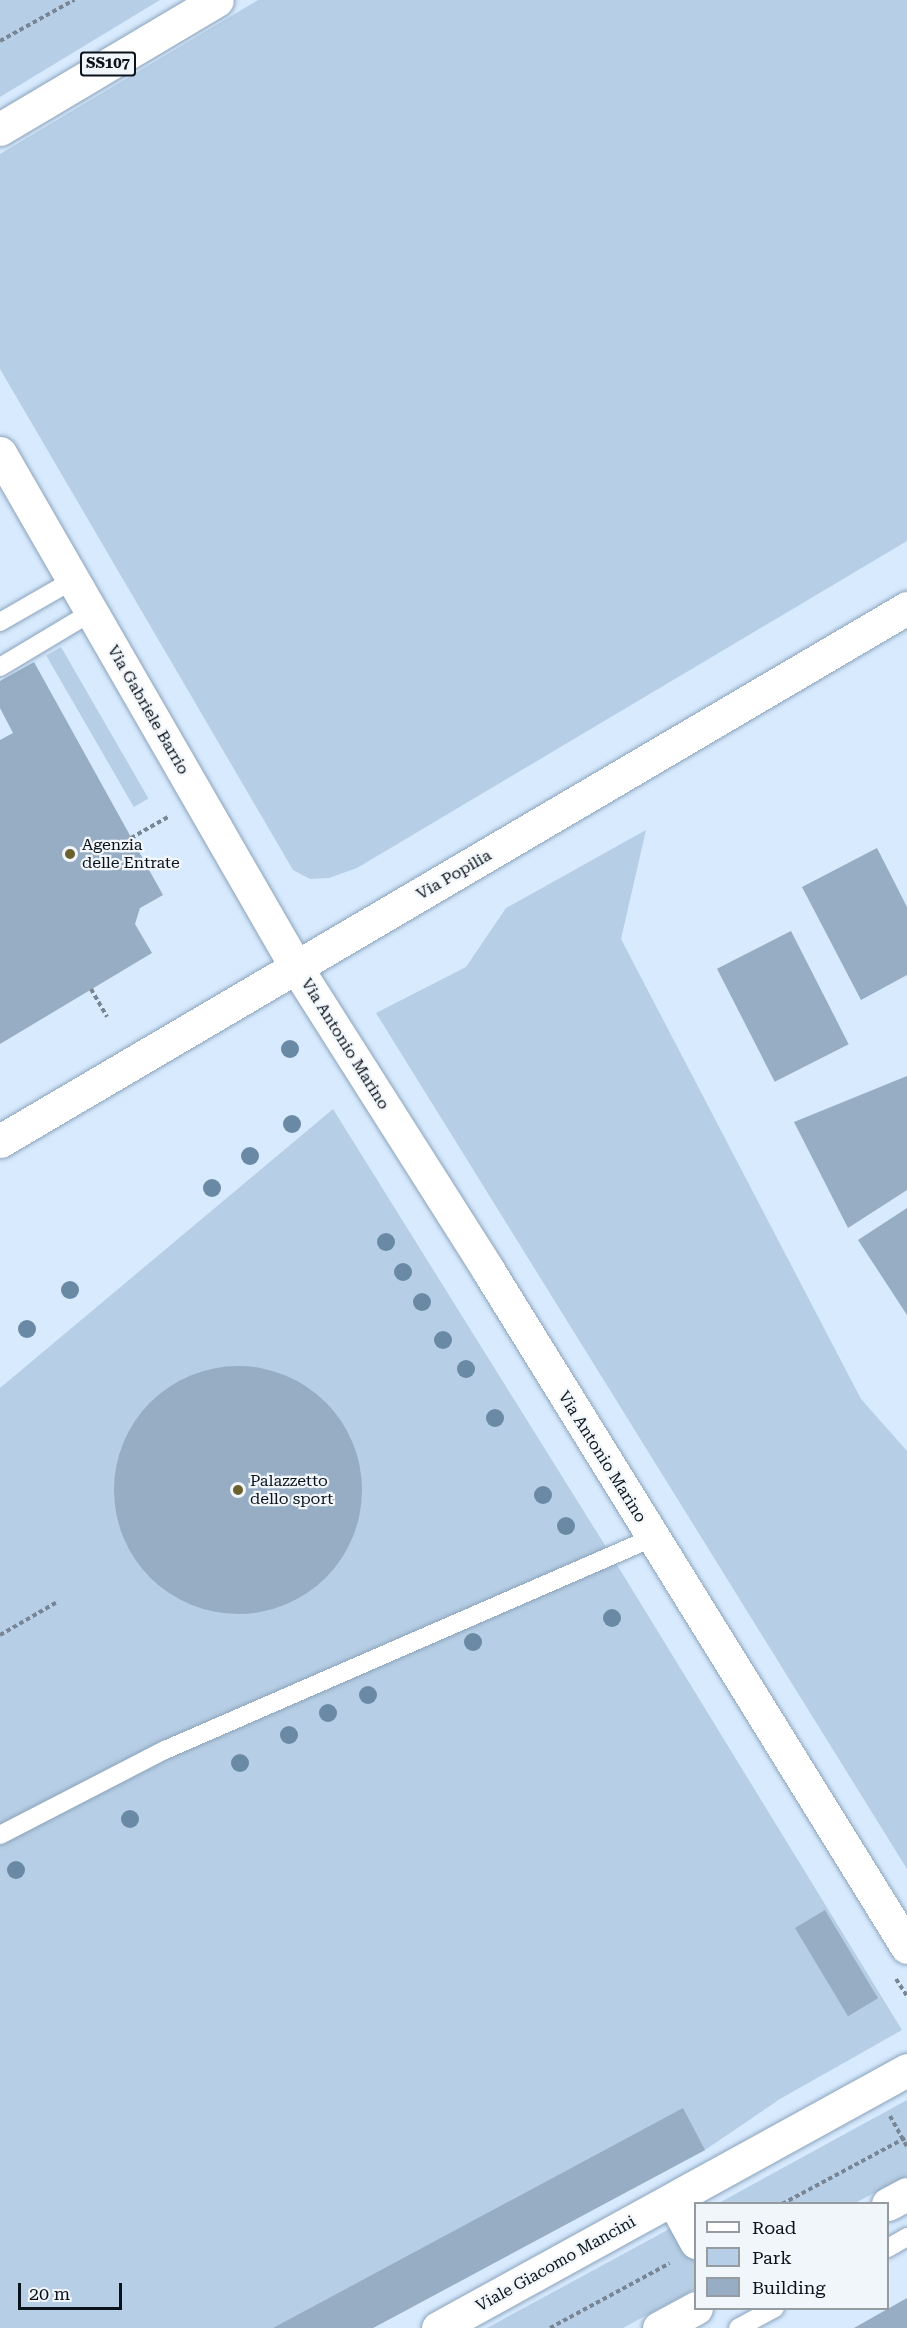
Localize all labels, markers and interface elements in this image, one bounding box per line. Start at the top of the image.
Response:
road number: SS107 [80,52,136,76]
street label: Via Gabriele Barrio [103,642,193,778]
place label: Agenzia delle Entrate [82,835,180,873]
street label: Via Popilia [413,846,495,904]
marker: Agenzia delle Entrate [63,847,77,861]
street label: Via Antonio Marino [297,975,393,1113]
street label: Via Antonio Marino [554,1388,650,1526]
place label: Palazzetto dello sport [250,1471,333,1509]
marker: Palazzetto dello sport [231,1483,245,1497]
legend [694,2202,889,2310]
street label: Viale Giacomo Mancini [473,2212,639,2316]
text: Road [752,2217,796,2238]
text: Park [752,2247,792,2268]
scale bar [21,2271,124,2309]
text: Building [752,2277,826,2298]
text: 20 m [29,2283,70,2304]

